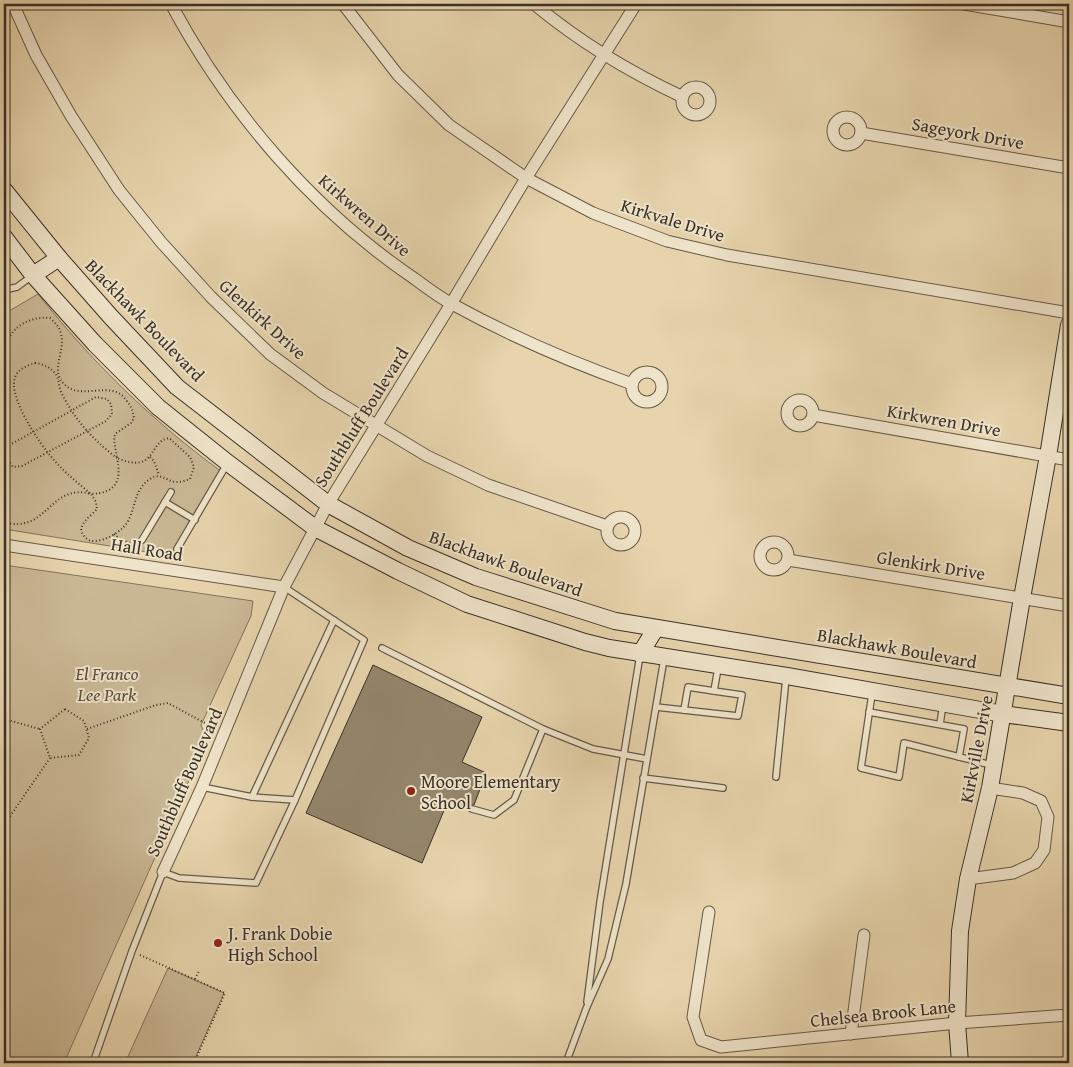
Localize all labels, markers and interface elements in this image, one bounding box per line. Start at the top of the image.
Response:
street label: Sageyork Drive [910,110,1026,156]
street label: Kirkwren Drive [313,167,417,263]
street label: Kirkvale Drive [618,191,728,249]
street label: Blackhawk Boulevard [79,253,211,388]
street label: Glenkirk Drive [213,272,313,366]
street label: Southbluff Boulevard [307,342,415,492]
street label: Kirkwren Drive [885,397,1003,443]
street label: Blackhawk Boulevard [426,523,587,603]
street label: Hall Road [109,530,185,568]
street label: Glenkirk Drive [875,543,987,587]
street label: Blackhawk Boulevard [815,621,979,675]
park label: El Franco Lee Park [74,660,139,708]
street label: Kirkville Drive [952,693,1000,805]
street label: Southbluff Boulevard [139,703,229,861]
place label: Moore Elementary School [421,768,561,816]
marker: Moore Elementary School [405,785,417,797]
place label: J. Frank Dobie High School [226,920,333,968]
marker: J. Frank Dobie High School [212,937,224,949]
street label: Chelsea Brook Lane [809,992,957,1034]

